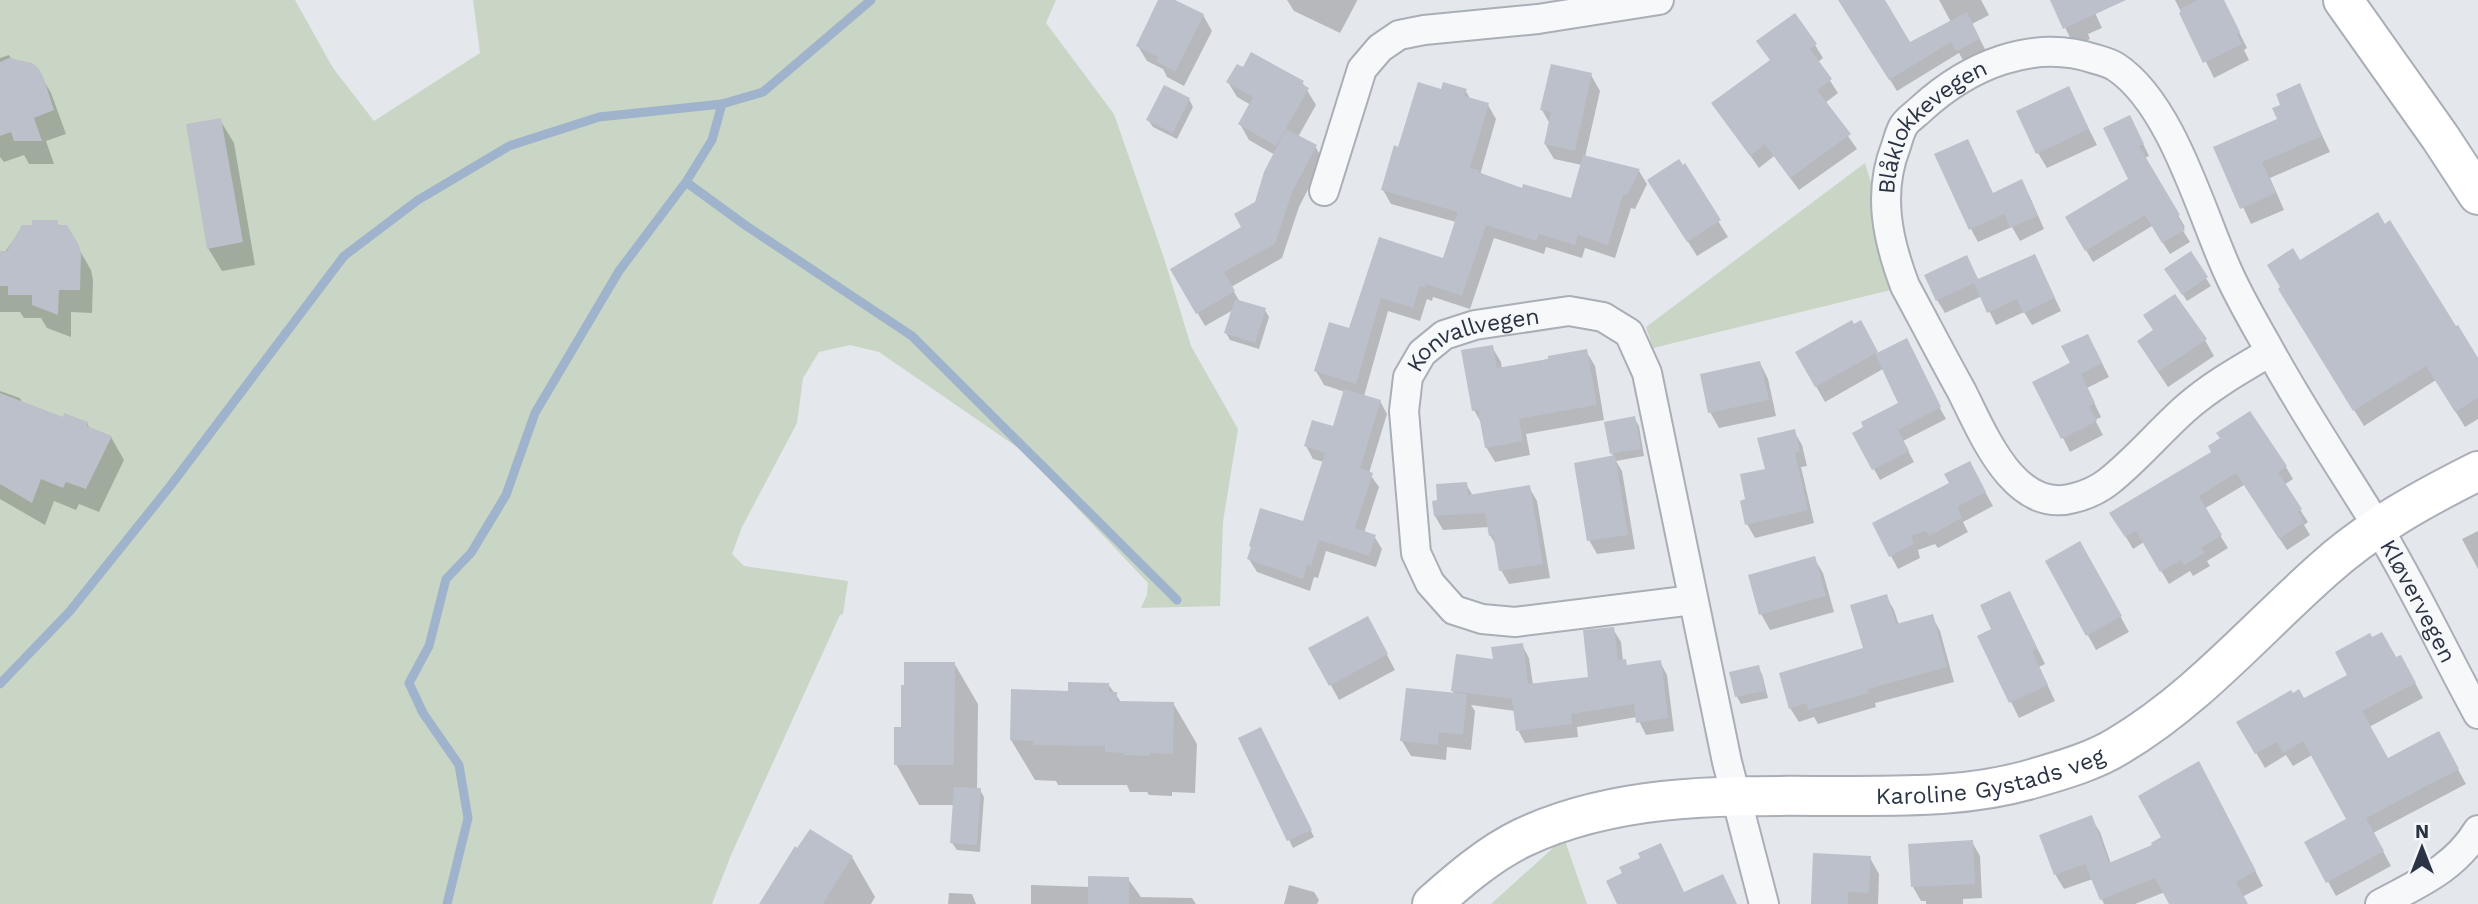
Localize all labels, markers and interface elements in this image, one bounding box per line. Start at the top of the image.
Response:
street label: Blåklokkevegen [1872,54,1991,195]
street label: Konvallvegen [1401,302,1541,376]
street label: Kløvervegen [2374,535,2462,667]
street label: Karoline Gystads veg [1876,741,2110,809]
north arrow [2387,813,2457,883]
text: N [2415,820,2429,843]

